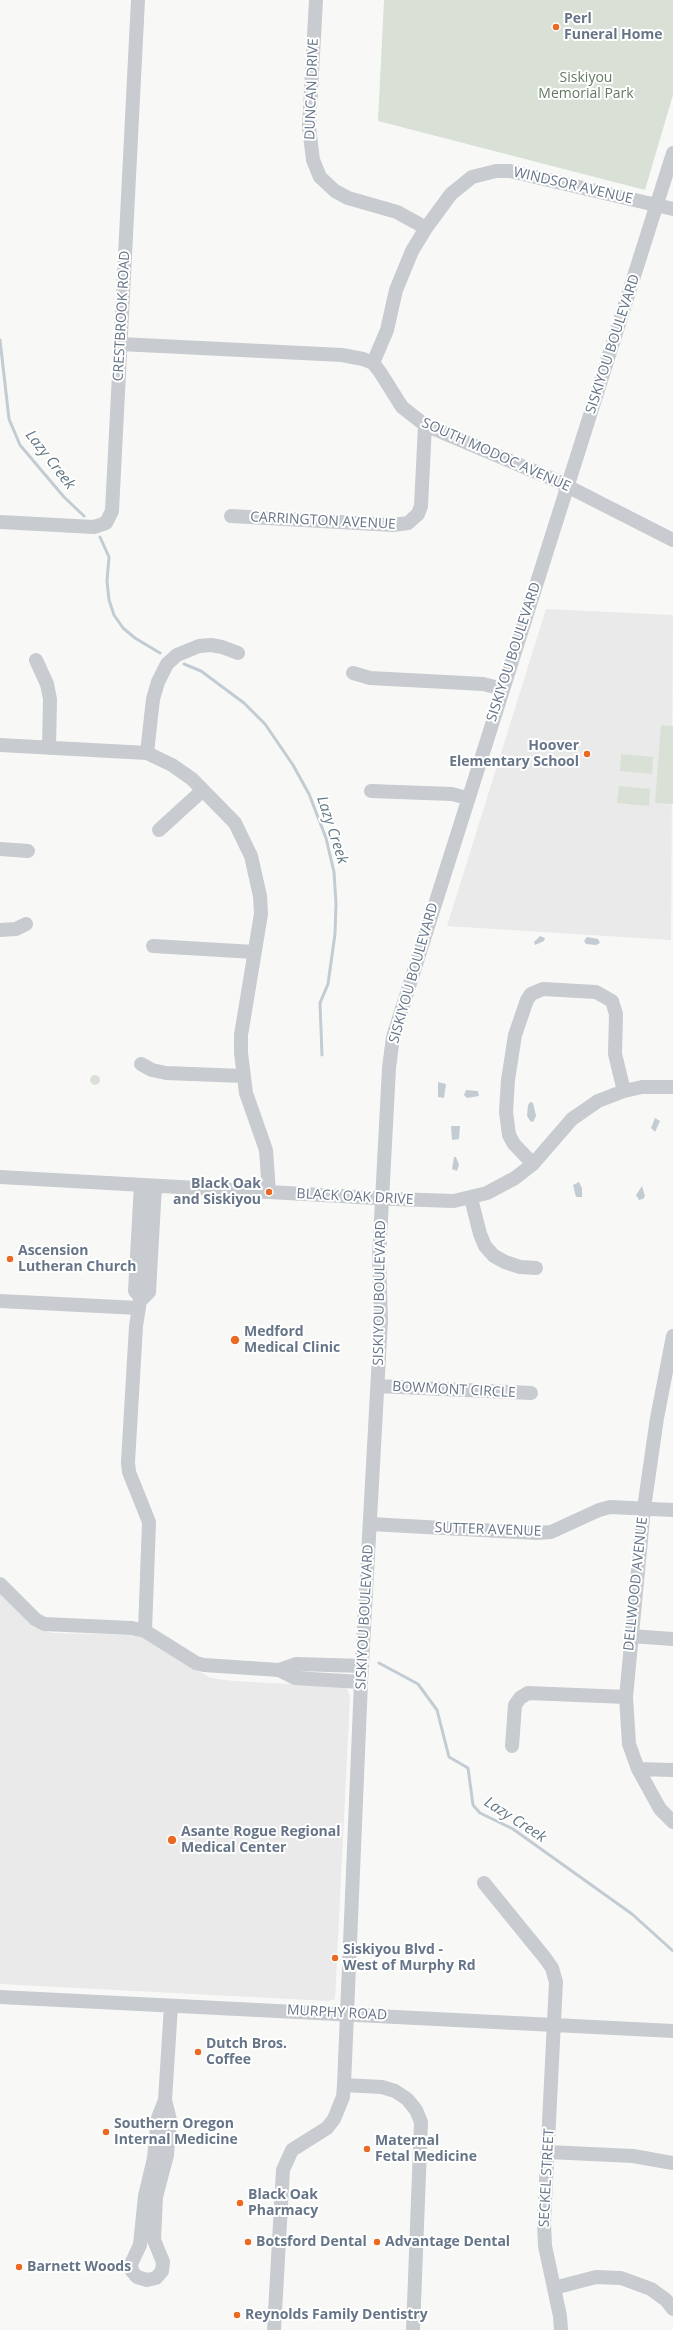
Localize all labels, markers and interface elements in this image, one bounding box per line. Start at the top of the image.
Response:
place label: Perl Funeral Home [564,11,662,44]
marker: Perl Funeral Home [551,22,561,32]
street label: DUNCAN DRIVE [302,38,322,140]
park label: Siskiyou Memorial Park [538,70,634,102]
street label: WINDSOR AVENUE [512,164,634,208]
street label: CRESTBROOK ROAD [110,250,134,382]
street label: SISKIYOU BOULEVARD [583,272,643,416]
street label: SOUTH MODOC AVENUE [419,415,573,495]
water label: Lazy Creek [21,427,79,493]
street label: CARRINGTON AVENUE [250,509,396,533]
street label: SISKIYOU BOULEVARD [484,580,544,724]
place label: Hoover Elementary School [449,738,579,770]
marker: Hoover Elementary School [582,749,592,759]
water label: Lazy Creek [313,794,351,866]
street label: SISKIYOU BOULEVARD [386,901,442,1045]
place label: Black Oak and Siskiyou [173,1176,261,1208]
street label: BLACK OAK DRIVE [296,1186,414,1208]
marker: Black Oak and Siskiyou [264,1187,274,1197]
street label: SISKIYOU BOULEVARD [370,1220,390,1366]
place label: Ascension Lutheran Church [18,1243,136,1276]
marker: Ascension Lutheran Church [5,1254,15,1264]
place label: Medford Medical Clinic [244,1324,340,1356]
marker: Medford Medical Clinic [229,1334,241,1346]
street label: BOWMONT CIRCLE [392,1378,516,1402]
street label: DELLWOOD AVENUE [621,1516,651,1652]
street label: SUTTER AVENUE [434,1520,542,1540]
street label: SISKIYOU BOULEVARD [353,1544,377,1690]
water label: Lazy Creek [481,1793,549,1847]
place label: Asante Rogue Regional Medical Center [181,1824,340,1856]
marker: Asante Rogue Regional Medical Center [166,1834,178,1846]
place label: Siskiyou Blvd - West of Murphy Rd [343,1942,476,1974]
marker: Siskiyou Blvd - West of Murphy Rd [330,1953,340,1963]
street label: MURPHY ROAD [287,2002,387,2024]
place label: Dutch Bros. Coffee [206,2036,287,2068]
marker: Dutch Bros. Coffee [193,2047,203,2057]
place label: Southern Oregon Internal Medicine [114,2116,238,2148]
marker: Southern Oregon Internal Medicine [101,2127,111,2137]
street label: SECKEL STREET [536,2128,558,2228]
place label: Maternal Fetal Medicine [375,2133,477,2166]
marker: Maternal Fetal Medicine [362,2144,372,2154]
place label: Black Oak Pharmacy [248,2187,318,2220]
marker: Black Oak Pharmacy [235,2198,245,2208]
place label: Botsford Dental [256,2234,367,2250]
place label: Advantage Dental [385,2234,510,2250]
marker: Botsford Dental [243,2237,253,2247]
marker: Advantage Dental [372,2237,382,2247]
place label: Barnett Woods [27,2259,131,2275]
marker: Barnett Woods [14,2262,24,2272]
place label: Reynolds Family Dentistry [245,2307,428,2323]
marker: Reynolds Family Dentistry [232,2310,242,2320]

